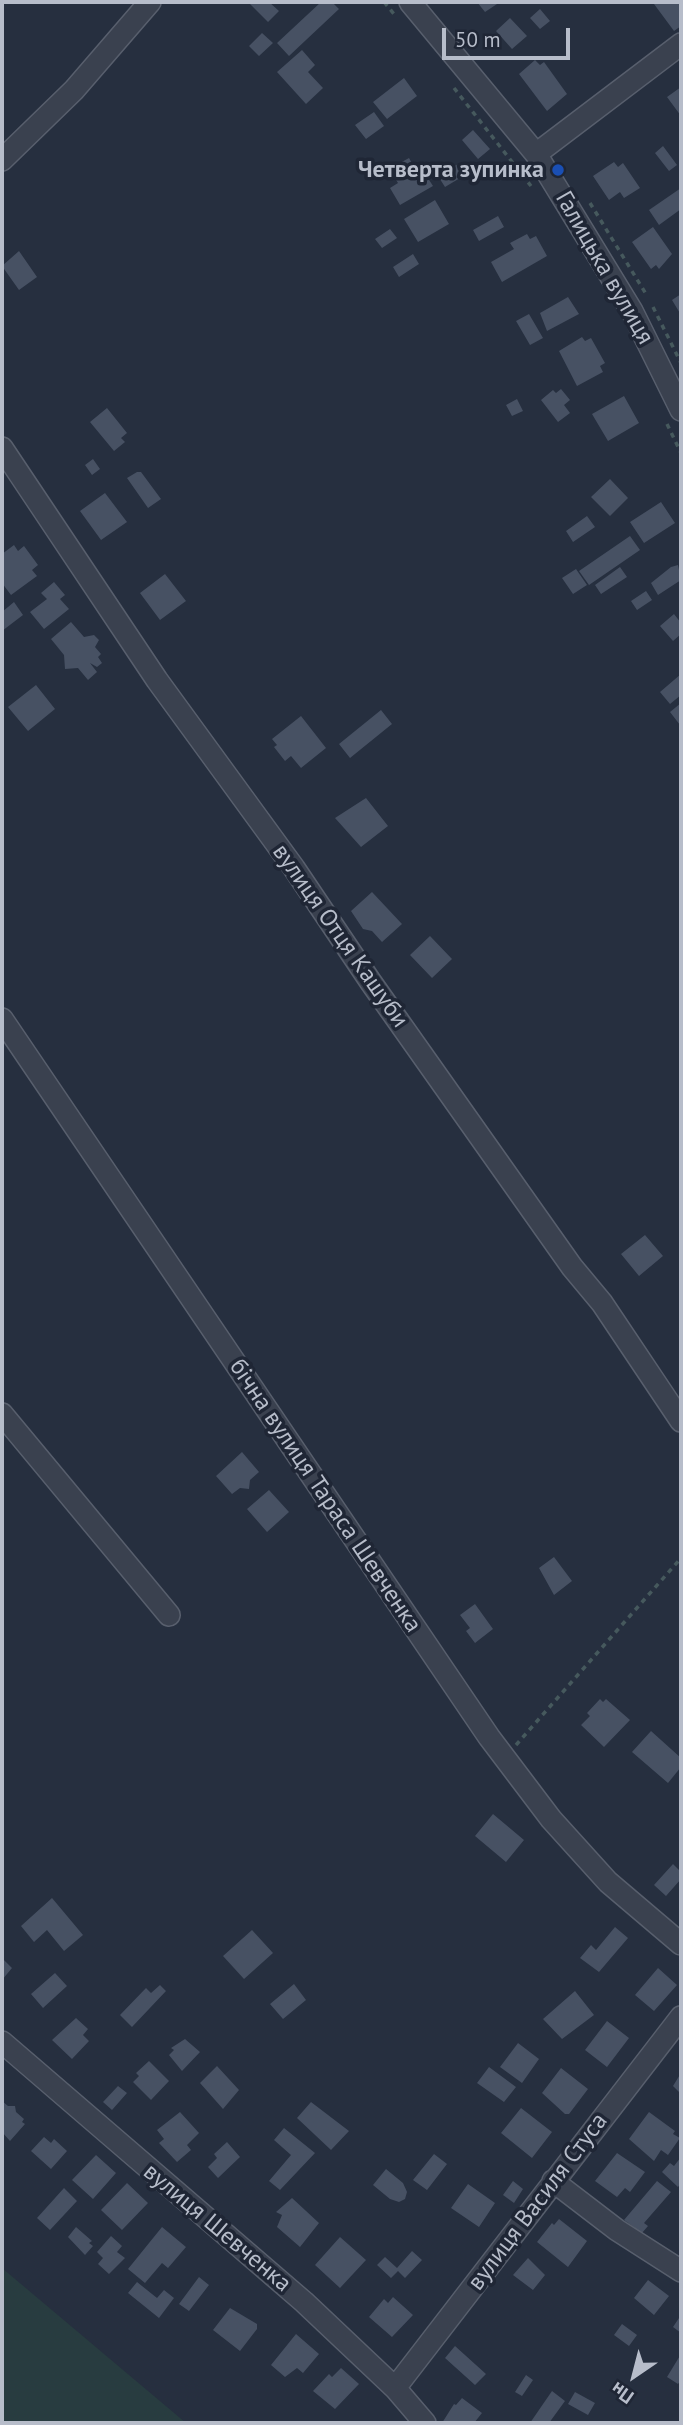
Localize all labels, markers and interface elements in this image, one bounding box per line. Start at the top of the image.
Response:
scale bar [445,14,573,58]
text: 50 m [455,26,501,53]
place label: Четверта зупинка [358,156,544,184]
marker: Четверта зупинка [550,162,566,178]
street label: Галицька вулиця [549,186,659,350]
street label: вулиця Отця Кашуби [266,839,414,1033]
street label: бічна вулиця Тараса Шевченка [223,1354,427,1638]
street label: вулиця Василя Стуса [462,2108,614,2296]
street label: вулиця Шевченка [137,2158,297,2298]
north arrow [599,2341,669,2411]
text: Пн [606,2377,638,2409]

